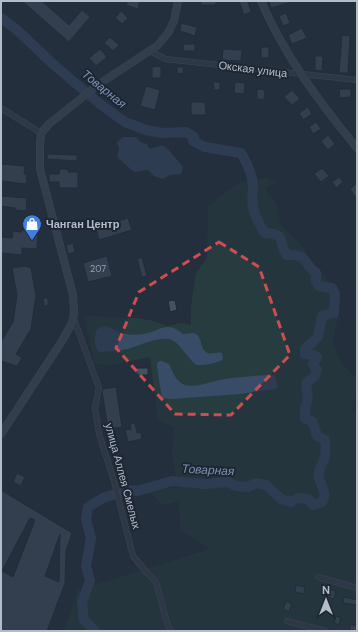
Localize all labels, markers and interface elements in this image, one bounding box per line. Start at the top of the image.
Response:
street label: Окская улица [218,58,289,80]
water label: Товарная [79,66,130,112]
shop icon: Чанган Центр [21,213,43,241]
place label: Чанган Центр [46,217,120,231]
house number: 207 [90,263,106,275]
street label: улица Аллея Смелых [102,421,144,531]
water label: Товарная [181,461,235,479]
north arrow [306,580,346,620]
text: N [322,583,330,597]

